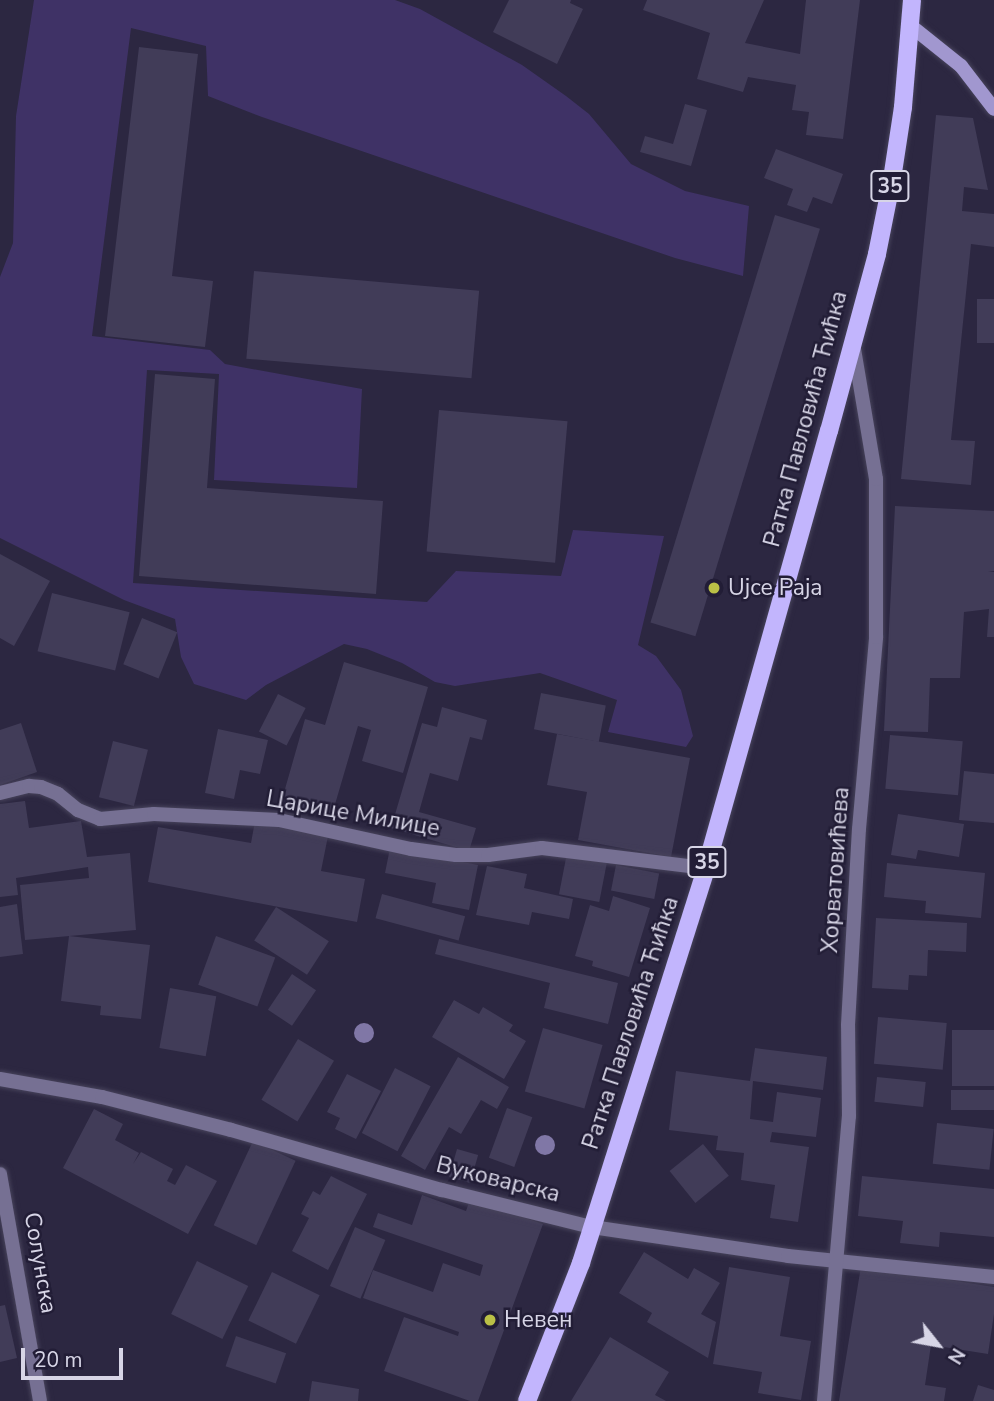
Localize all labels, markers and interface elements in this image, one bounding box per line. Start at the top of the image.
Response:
road number: 35 [869,168,911,204]
street label: Ратка Павловића Ћићка [758,288,854,550]
place label: Ujce Paja [728,574,823,602]
marker: Ujce Paja [706,580,722,596]
street label: Царице Милице [264,785,442,843]
street label: Хорватовићева [816,786,856,954]
road number: 35 [686,844,728,880]
street label: Ратка Павловића Ћићка [577,893,685,1153]
street label: Вуковарска [433,1151,563,1209]
street label: Солунска [18,1210,62,1316]
place label: Невен [504,1306,573,1334]
north arrow [903,1310,973,1380]
marker: Невен [482,1312,498,1328]
scale bar [24,1334,126,1378]
text: N [941,1343,971,1369]
text: 20 m [34,1346,83,1374]

